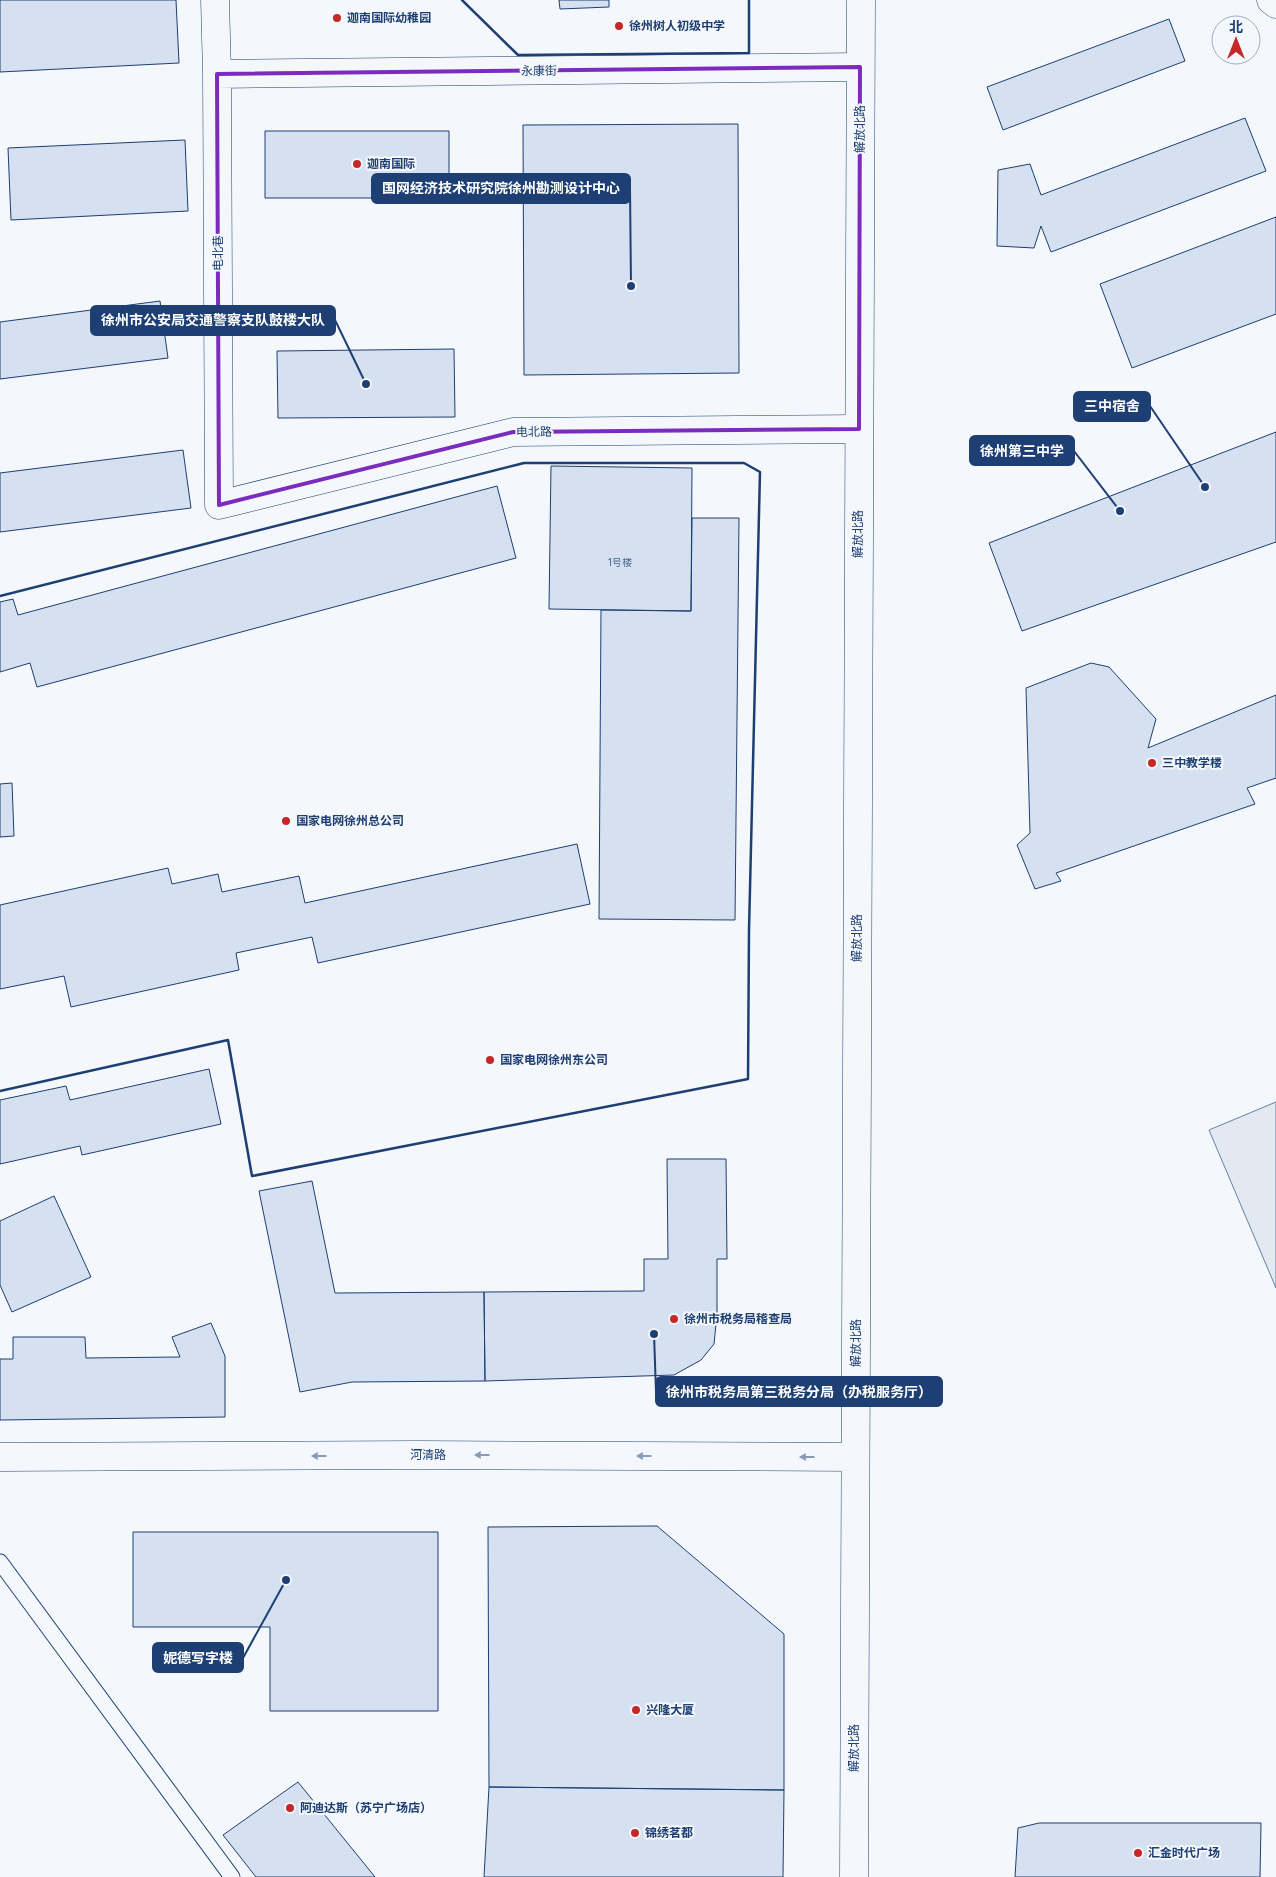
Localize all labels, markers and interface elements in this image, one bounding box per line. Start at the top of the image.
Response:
place label: 迦南国际幼稚园 [347,11,431,25]
marker: 迦南国际幼稚园 [331,12,343,24]
north arrow [1211,15,1261,65]
place label: 徐州树人初级中学 [629,19,725,33]
text: 北 [1229,19,1243,36]
marker: 徐州树人初级中学 [613,20,625,32]
street label: 永康街 [521,64,557,78]
street label: 解放北路 [853,105,867,153]
place label: 迦南国际 [367,157,415,171]
marker: 迦南国际 [351,158,363,170]
callout: 国网经济技术研究院徐州勘测设计中心 [372,174,630,203]
text: 国网经济技术研究院徐州勘测设计中心 [382,180,620,197]
street label: 电北巷 [211,235,225,271]
callout: 徐州市公安局交通警察支队鼓楼大队 [91,306,335,335]
text: 徐州市公安局交通警察支队鼓楼大队 [101,312,325,329]
callout: 三中宿舍 [1074,392,1150,421]
text: 三中宿舍 [1084,398,1140,415]
street label: 电北路 [516,425,552,439]
callout: 徐州第三中学 [970,436,1074,465]
text: 徐州第三中学 [980,443,1064,460]
street label: 解放北路 [851,510,865,558]
house number: 1号楼 [608,557,632,569]
place label: 三中教学楼 [1162,756,1222,770]
marker: 三中教学楼 [1146,757,1158,769]
place label: 国家电网徐州总公司 [296,814,404,828]
marker: 国家电网徐州总公司 [280,815,292,827]
street label: 解放北路 [850,914,864,962]
place label: 国家电网徐州东公司 [500,1053,608,1067]
marker: 国家电网徐州东公司 [484,1054,496,1066]
place label: 徐州市税务局稽查局 [684,1312,792,1326]
marker: 徐州市税务局稽查局 [668,1313,680,1325]
street label: 解放北路 [849,1319,863,1367]
callout: 徐州市税务局第三税务分局（办税服务厅） [656,1377,942,1406]
text: 徐州市税务局第三税务分局（办税服务厅） [666,1384,932,1401]
street label: 河清路 [410,1448,446,1462]
one-way arrow [473,1451,489,1459]
one-way arrow [311,1452,327,1460]
one-way arrow [636,1452,652,1460]
one-way arrow [798,1453,814,1461]
callout: 妮德写字楼 [153,1643,243,1672]
text: 妮德写字楼 [163,1650,233,1667]
place label: 兴隆大厦 [646,1703,694,1717]
marker: 兴隆大厦 [630,1704,642,1716]
street label: 解放北路 [847,1724,861,1772]
place label: 阿迪达斯（苏宁广场店） [300,1801,432,1815]
marker: 阿迪达斯（苏宁广场店） [284,1802,296,1814]
place label: 锦绣茗都 [645,1826,693,1840]
marker: 锦绣茗都 [629,1827,641,1839]
place label: 汇金时代广场 [1148,1846,1220,1860]
marker: 汇金时代广场 [1132,1847,1144,1859]

